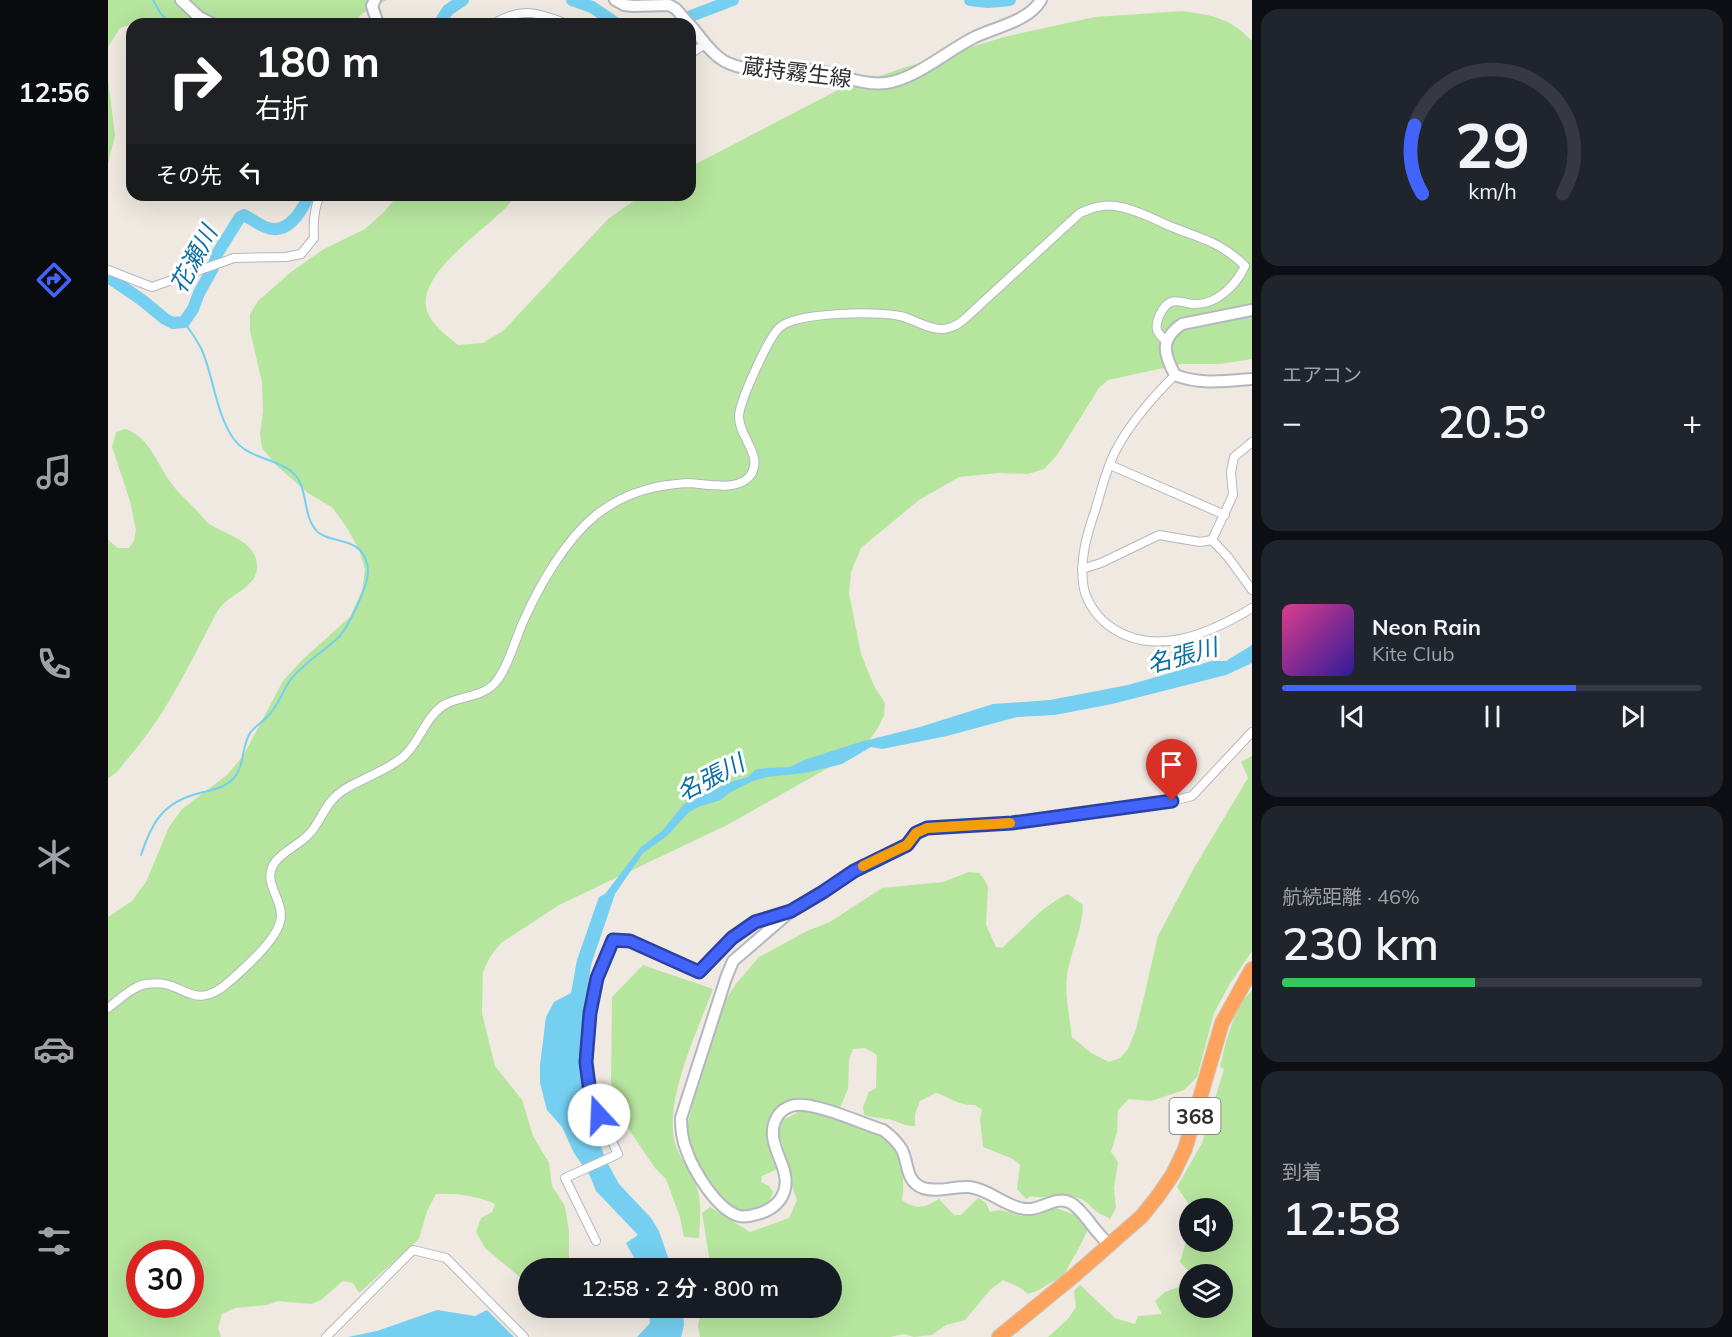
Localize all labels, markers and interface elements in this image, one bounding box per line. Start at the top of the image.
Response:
text: 180 m [255,35,380,88]
icon: right [156,42,234,120]
street label: 蔵持霧生線 [741,51,853,93]
text: 12:56 [18,75,90,109]
text: 右折 [255,91,309,125]
text: 29 [1455,105,1529,184]
icon: left [234,156,267,189]
text: その先 [156,161,222,189]
text: km/h [1468,178,1516,205]
water label: 花瀬川 [163,218,225,298]
icon: directions [33,259,75,301]
text: エアコン [1282,362,1362,387]
text: 20.5° [1438,393,1546,449]
text: − [1282,401,1302,442]
text: + [1682,401,1702,442]
icon: music [33,451,75,493]
text: Neon Rain [1372,613,1481,641]
water label: 名張川 [1143,630,1224,679]
text: Kite Club [1372,641,1454,666]
icon: phone [33,643,75,685]
icon: previous [1336,700,1369,733]
icon: pause [1476,700,1509,733]
icon: next [1616,700,1649,733]
pin [1146,739,1197,801]
water label: 名張川 [671,746,752,807]
icon: arrive [1155,748,1188,781]
icon: climate [33,836,75,878]
text: 航続距離 · 46% [1282,884,1420,909]
text: 230 km [1282,915,1439,971]
icon: car [33,1028,75,1070]
position arrow [567,1083,631,1147]
road number: 368 [1170,1098,1220,1134]
text: 到着 [1282,1159,1322,1184]
text: 12:58 [1282,1190,1401,1246]
map controls [1179,1198,1233,1318]
button: sound [1179,1198,1233,1252]
icon: filters [33,1220,75,1262]
speed limit sign: 30 [126,1240,204,1318]
button: layers [1179,1264,1233,1318]
text: 12:58 · 2 分 · 800 m [581,1274,779,1302]

